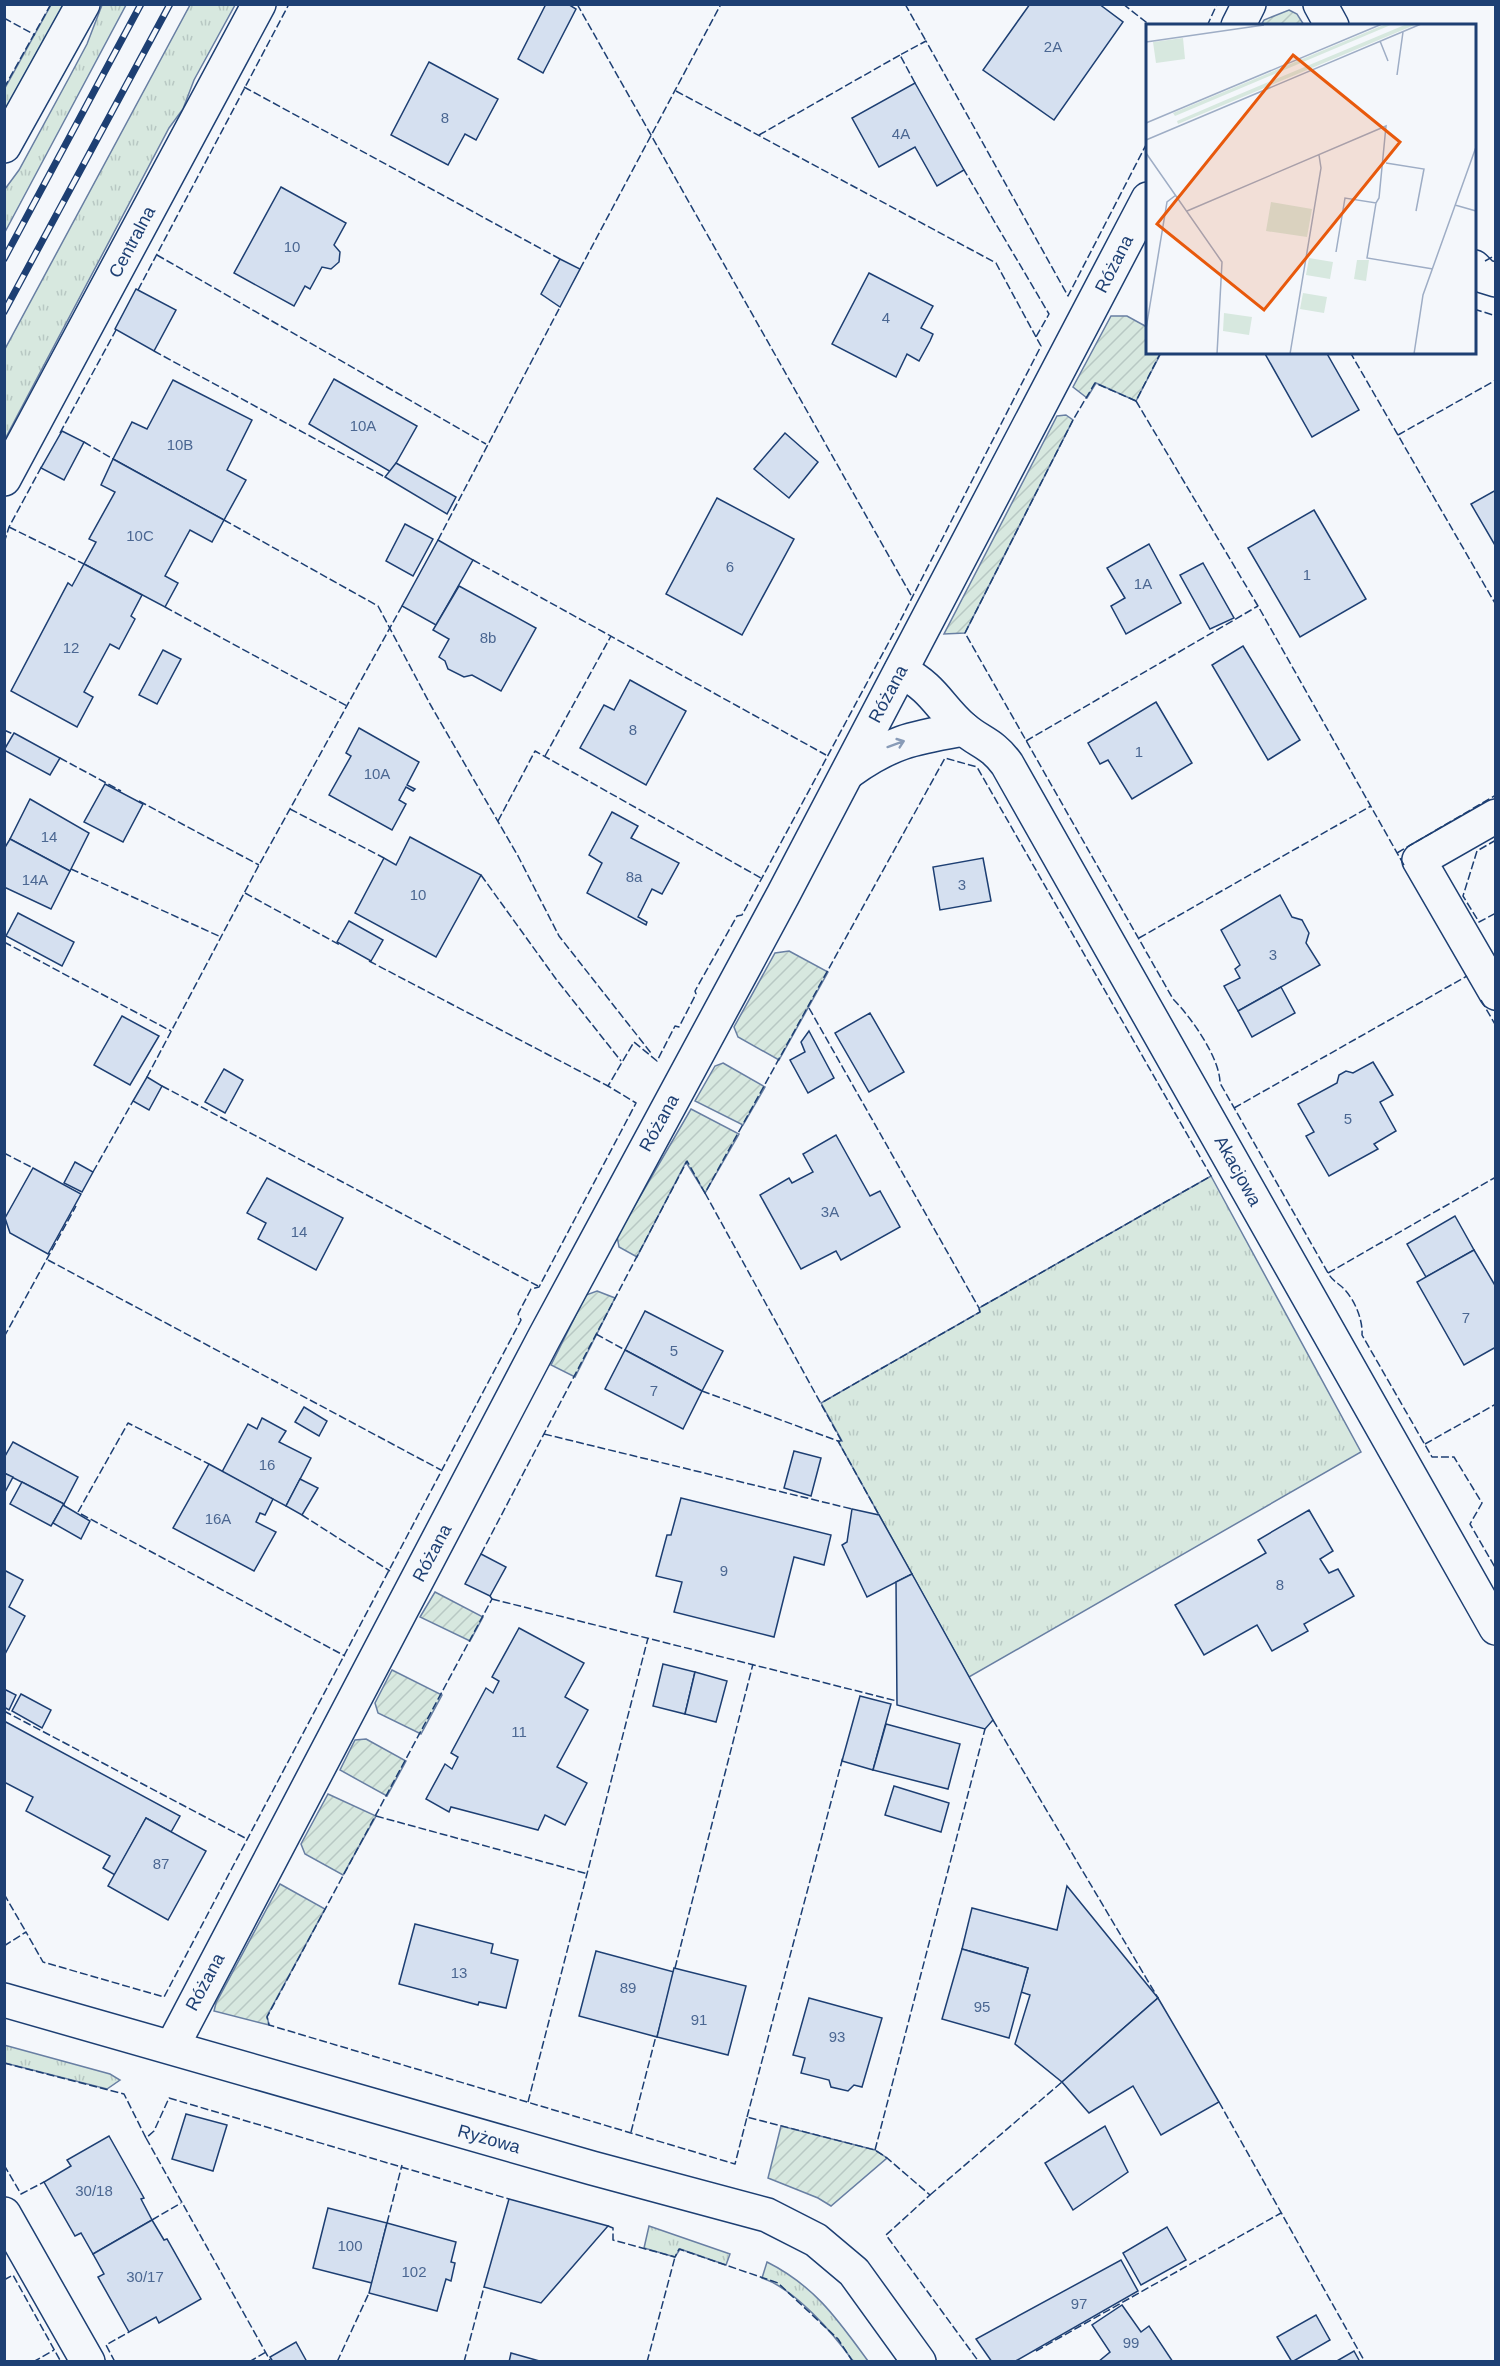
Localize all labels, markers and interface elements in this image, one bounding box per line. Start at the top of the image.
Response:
inset map [1146,24,1476,354]
house number: 2A [1044,38,1062,55]
house number: 8 [441,109,449,126]
house number: 4A [892,125,910,142]
street label: Centralna [105,202,160,281]
street label: Różana [1091,231,1137,296]
house number: 10 [284,238,300,255]
house number: 4 [882,309,890,326]
house number: 10A [350,417,376,434]
house number: 10B [167,436,193,453]
house number: 10C [126,527,154,544]
house number: 6 [726,558,734,575]
house number: 1 [1303,566,1311,583]
house number: 1A [1134,575,1152,592]
house number: 8b [480,629,496,646]
house number: 12 [63,639,79,656]
street label: Różana [865,661,912,726]
house number: 8 [629,721,637,738]
one-way arrow [887,737,905,748]
house number: 1 [1135,743,1143,760]
house number: 10A [364,765,390,782]
house number: 14 [41,828,57,845]
house number: 8a [626,868,643,885]
house number: 14A [22,871,48,888]
house number: 3 [958,876,966,893]
house number: 10 [410,886,426,903]
house number: 3 [1269,946,1277,963]
street label: Różana [635,1090,683,1155]
house number: 5 [1344,1110,1352,1127]
street label: Akacjowa [1211,1132,1266,1210]
house number: 3A [821,1203,839,1220]
house number: 14 [291,1223,307,1240]
house number: 7 [1462,1309,1470,1326]
house number: 5 [670,1342,678,1359]
house number: 7 [650,1382,658,1399]
house number: 16 [259,1456,275,1473]
house number: 16A [205,1510,231,1527]
street label: Różana [409,1520,456,1585]
house number: 9 [720,1562,728,1579]
house number: 8 [1276,1576,1284,1593]
house number: 11 [511,1723,527,1740]
house number: 87 [153,1855,169,1872]
street label: Różana [182,1949,229,2014]
house number: 13 [451,1964,467,1981]
house number: 89 [620,1979,636,1996]
house number: 95 [974,1998,990,2015]
house number: 91 [691,2011,707,2028]
house number: 93 [829,2028,845,2045]
street label: Ryżowa [455,2121,523,2158]
house number: 30/18 [75,2182,113,2199]
house number: 100 [337,2237,363,2254]
house number: 102 [401,2263,427,2280]
house number: 30/17 [126,2268,164,2285]
house number: 97 [1071,2295,1087,2312]
house number: 99 [1123,2334,1139,2351]

